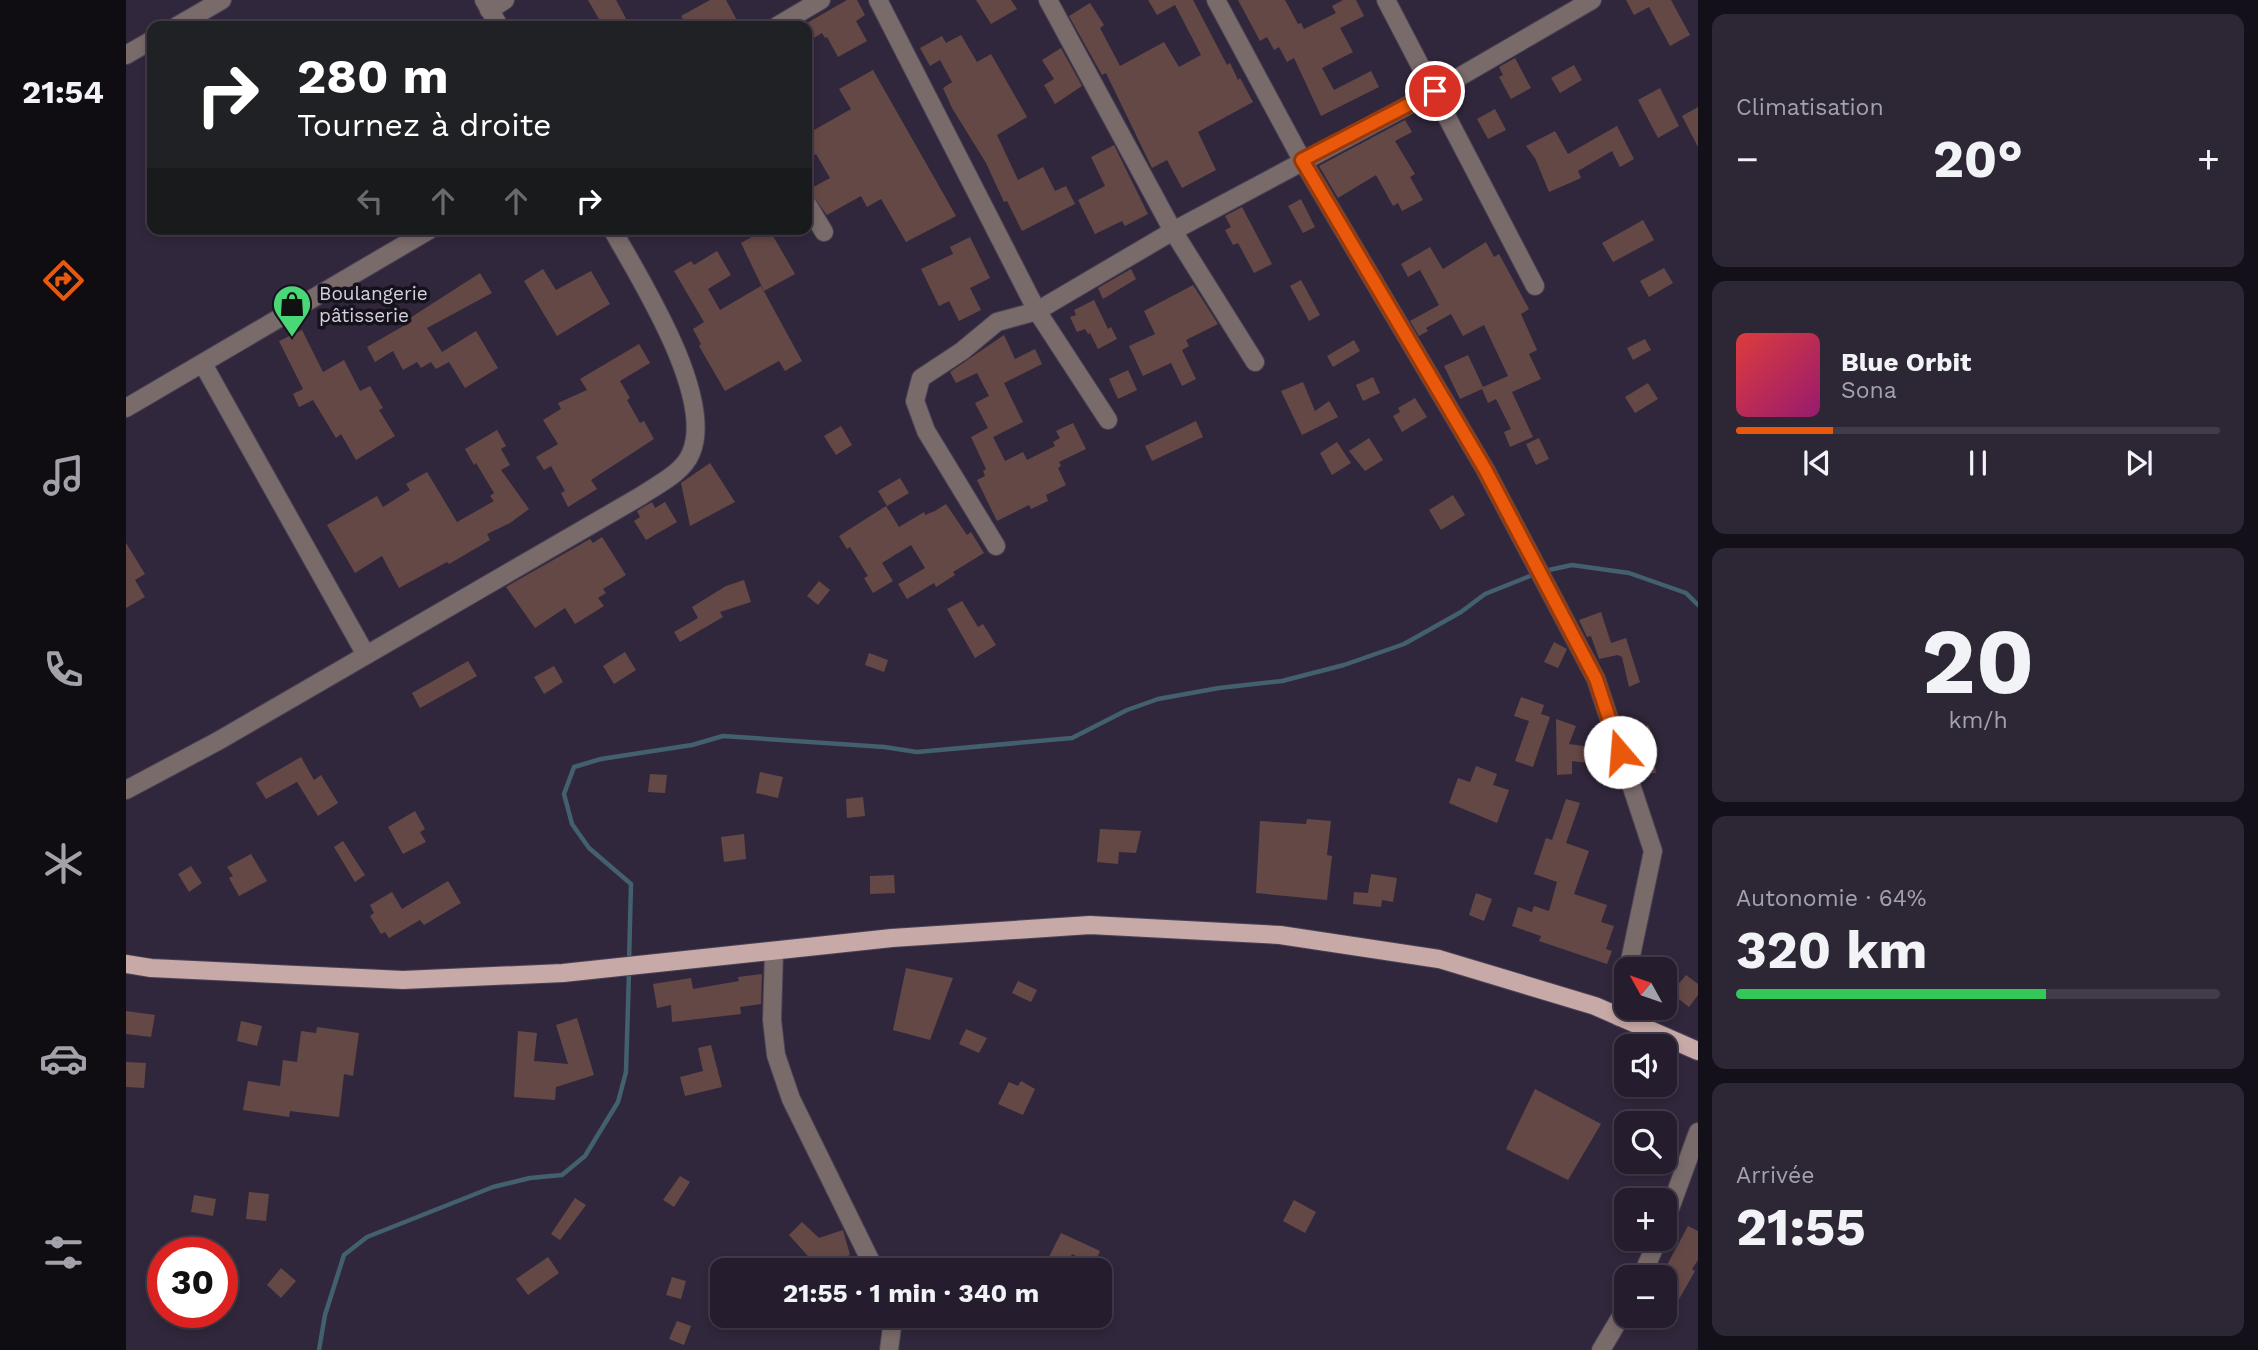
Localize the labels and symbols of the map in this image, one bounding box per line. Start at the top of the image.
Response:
pin [1405,61,1465,121]
place label: Boulangerie pâtisserie [319,282,428,327]
shop icon: Boulangerie pâtisserie [271,283,313,338]
position arrow [1583,715,1657,789]
north arrow [1614,957,1676,1020]
speed limit sign: 30 [147,1237,238,1328]

